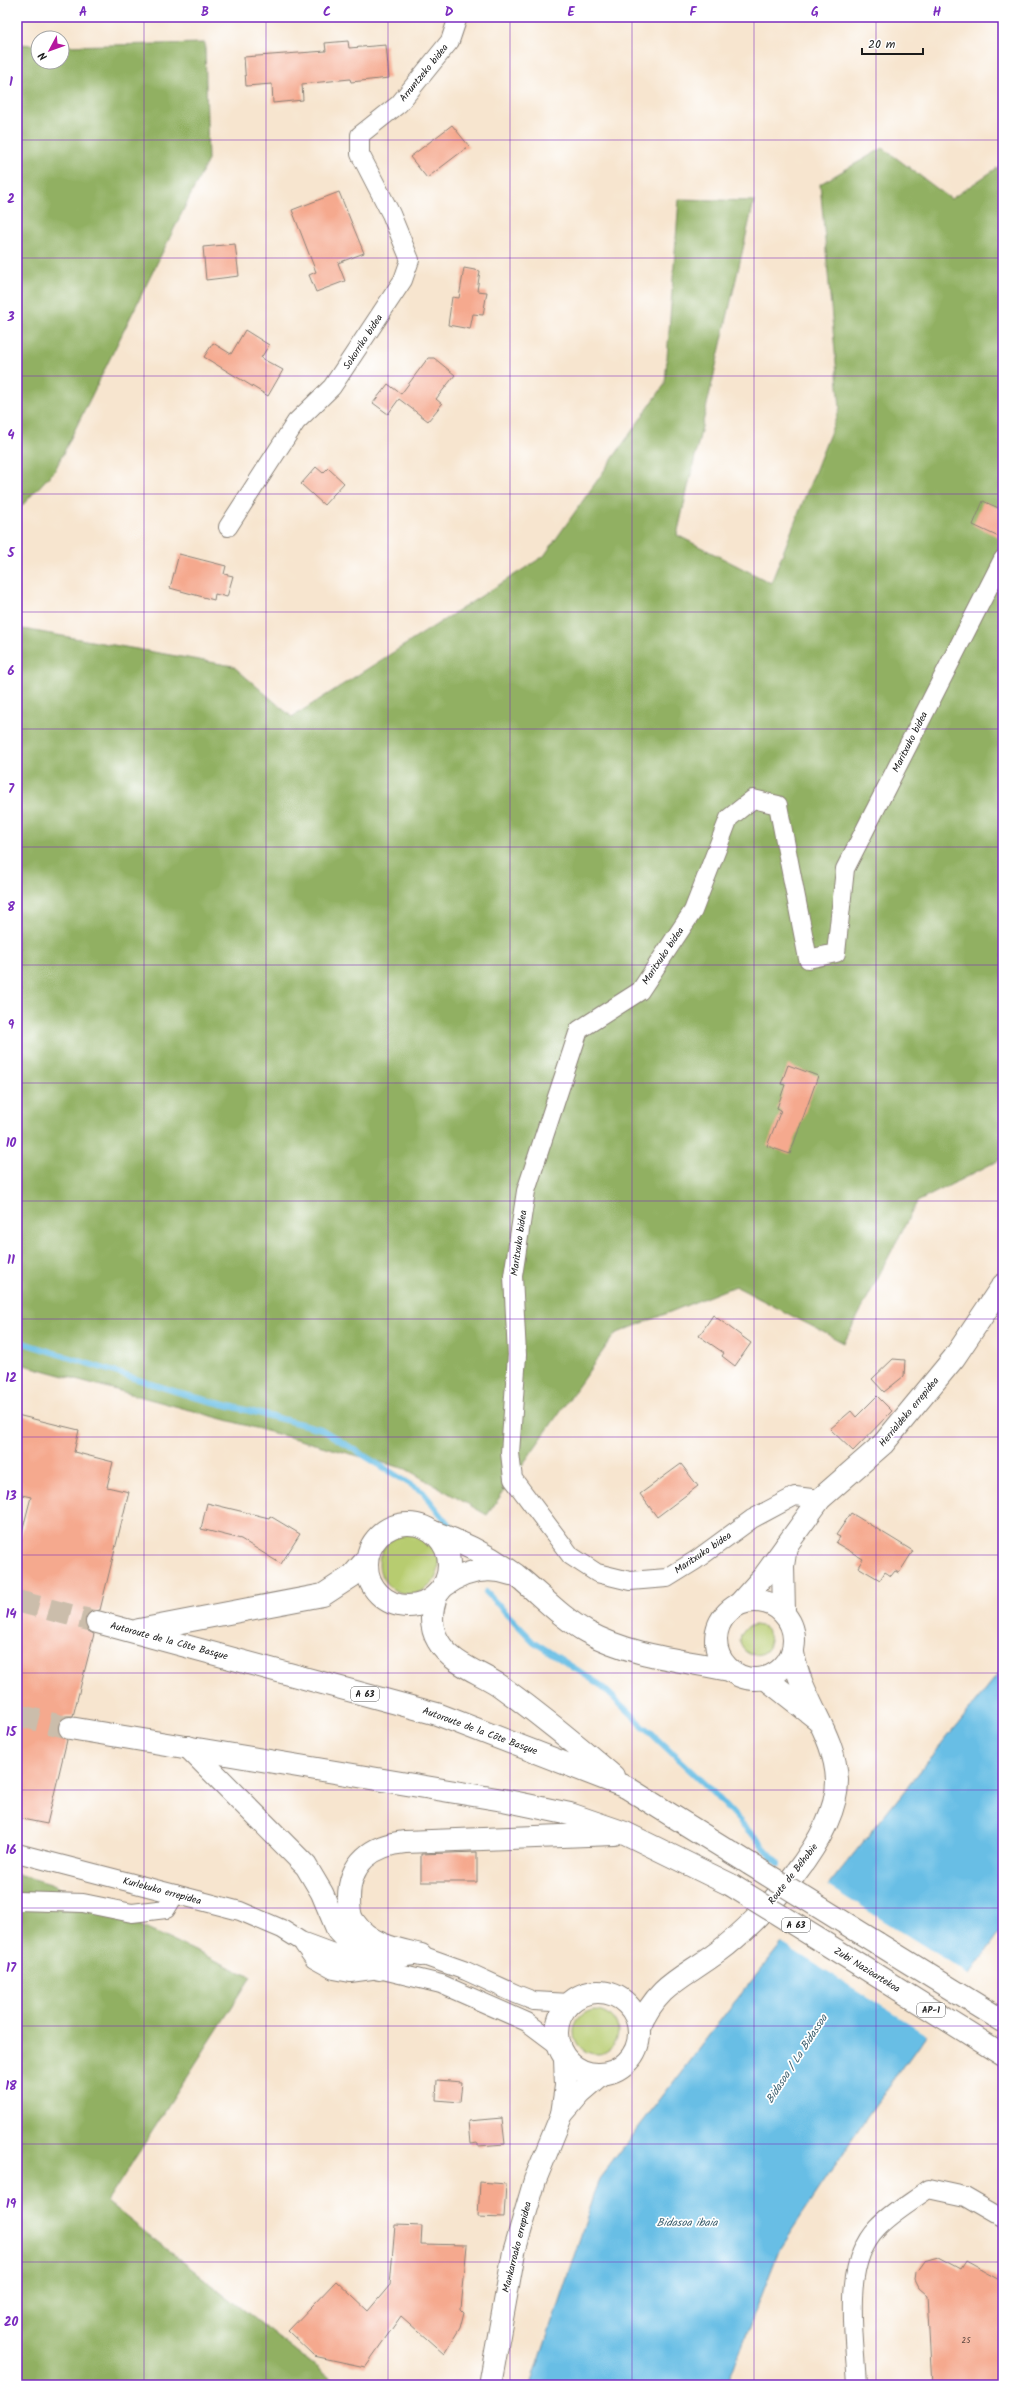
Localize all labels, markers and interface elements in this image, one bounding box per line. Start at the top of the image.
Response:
text: A [79,2,87,23]
text: B [201,2,209,23]
text: C [323,2,331,23]
text: D [445,2,454,23]
text: E [567,2,575,23]
text: F [689,2,697,23]
text: G [811,2,819,23]
text: H [933,2,942,23]
north arrow [30,30,70,70]
scale bar [862,30,923,56]
text: 20 m [868,35,896,54]
street label: Arruntzeko bidea [396,40,453,105]
text: N [34,47,52,64]
text: 1 [9,72,13,93]
text: 2 [7,189,15,210]
text: 3 [6,307,15,328]
street label: Sokorriko bidea [339,311,387,373]
text: 4 [7,425,15,446]
text: 5 [7,543,16,564]
text: 6 [7,661,15,682]
street label: Maritxuko bidea [888,709,932,775]
text: 7 [8,779,15,800]
text: 8 [7,897,15,918]
street label: Maritxuko bidea [638,924,688,988]
text: 9 [8,1015,15,1036]
text: 10 [6,1133,17,1154]
street label: Maritxuko bidea [506,1209,532,1277]
text: 11 [7,1250,15,1271]
text: 12 [5,1368,17,1389]
street label: Herrialdeko errepidea [875,1373,943,1450]
text: 13 [5,1486,17,1507]
street label: Maritxuko bidea [671,1528,735,1578]
text: 14 [5,1604,17,1625]
street label: Autoroute de la Côte Basque [108,1618,230,1665]
road number: A 63 [351,1687,379,1701]
street label: Autoroute de la Côte Basque [420,1703,540,1759]
text: 15 [6,1722,18,1743]
text: 16 [6,1840,16,1861]
street label: Route de Béhobie [764,1840,822,1908]
street label: Kurlekuko errepidea [121,1873,203,1909]
road number: A 63 [782,1918,810,1932]
street label: Zubi Nazioartekoa [831,1943,904,1997]
text: 17 [6,1958,17,1979]
road number: AP-1 [917,2003,945,2017]
water label: Bidasoa / La Bidassoa [761,2010,833,2107]
text: 18 [5,2076,17,2097]
text: 19 [6,2194,17,2215]
street label: Mankarroako errepidea [498,2199,536,2294]
water label: Bidasoa ibaia [657,2214,718,2232]
text: 20 [4,2312,18,2333]
house number: 25 [962,2334,971,2347]

